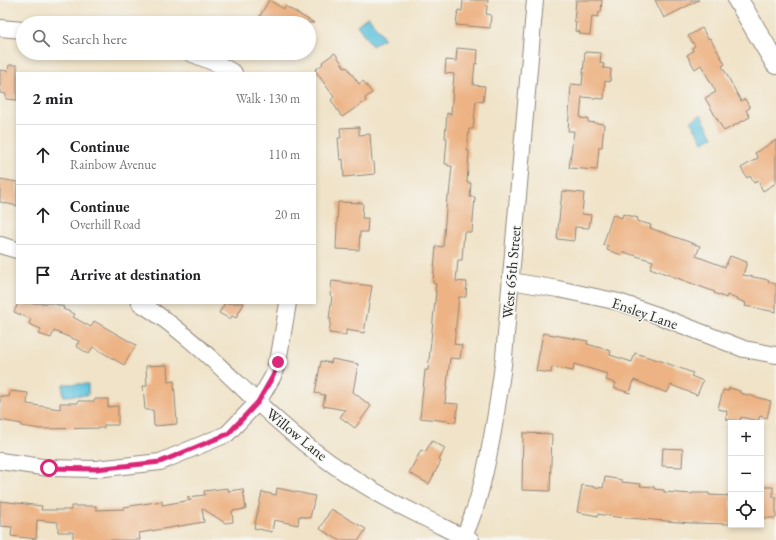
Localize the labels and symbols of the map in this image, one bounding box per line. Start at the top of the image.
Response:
street label: West 65th Street [497,224,525,319]
street label: Ensley Lane [609,293,681,333]
route end [269,353,287,371]
street label: Willow Lane [263,404,332,465]
route start [40,459,58,477]

